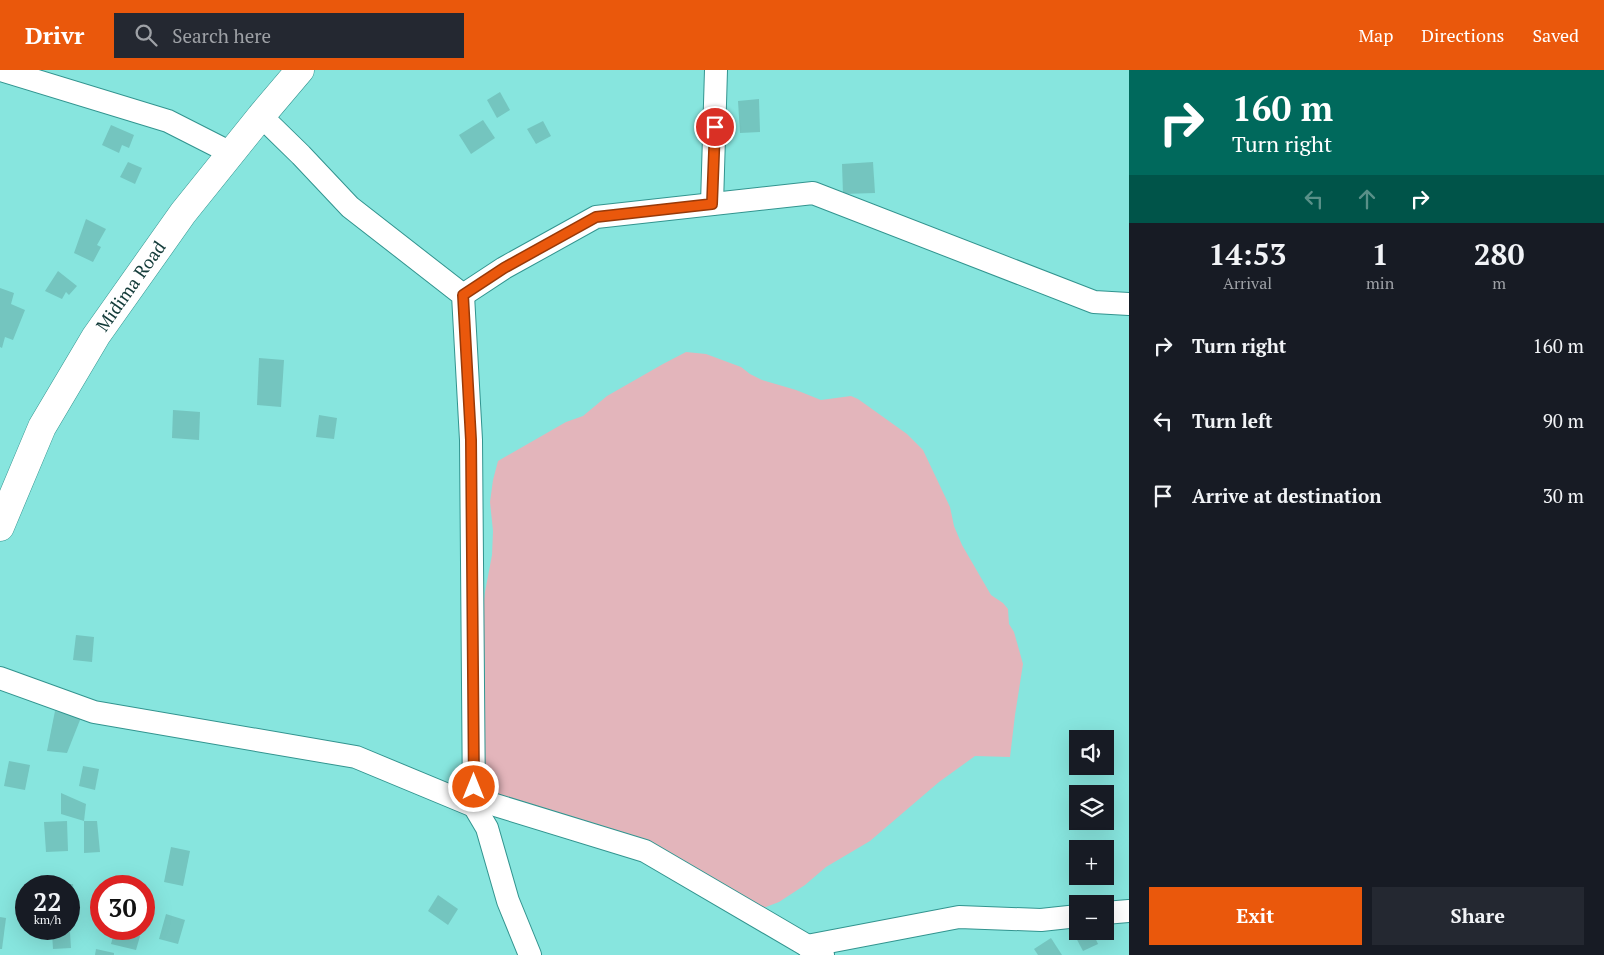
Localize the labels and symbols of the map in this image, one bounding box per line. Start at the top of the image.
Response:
pin [694,106,736,148]
street label: Midima Road [90,236,171,336]
position arrow [447,760,499,812]
speed limit sign: 30 [90,875,155,940]

